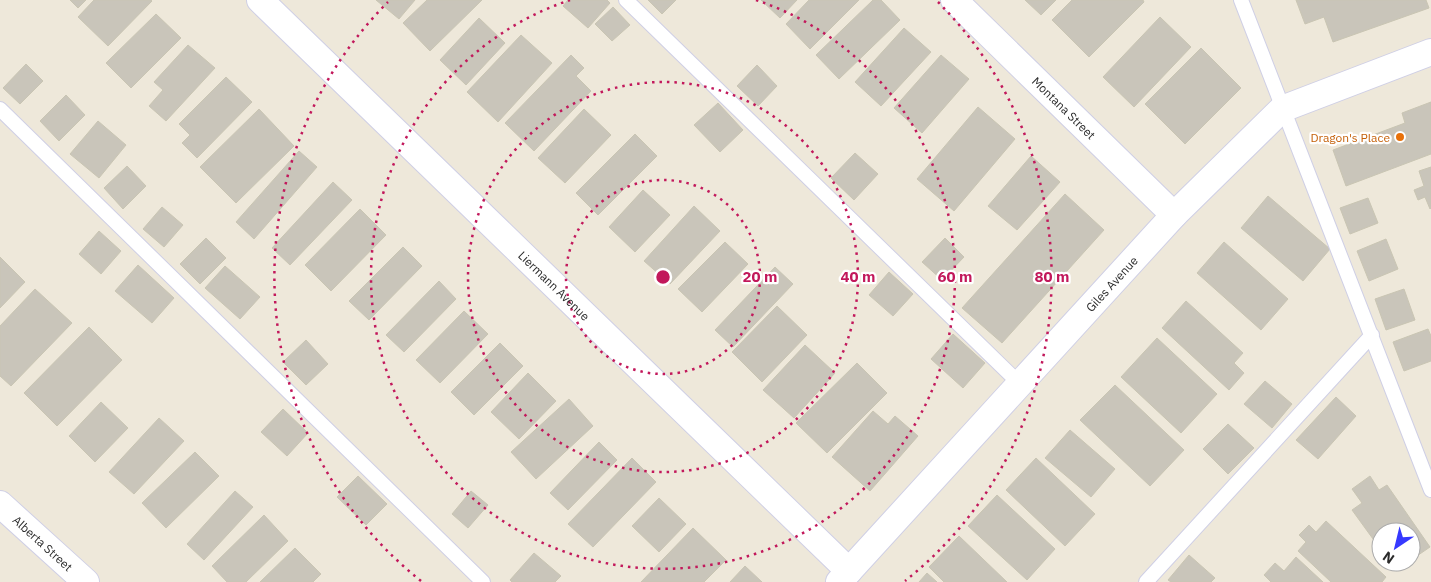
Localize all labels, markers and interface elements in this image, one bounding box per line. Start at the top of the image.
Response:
street label: Montana Street [1029,73,1099,142]
place label: Dragon's Place [1310,130,1390,145]
marker: Dragon's Place [1394,131,1406,143]
street label: Liermann Avenue [516,247,593,324]
street label: Giles Avenue [1082,252,1141,315]
text: 20 m [743,267,777,286]
text: 40 m [841,267,875,286]
text: 60 m [938,267,972,286]
text: 80 m [1035,267,1069,286]
centre of rings [654,268,672,286]
street label: Alberta Street [10,512,76,574]
north arrow [1371,522,1421,572]
text: N [1379,547,1398,568]

